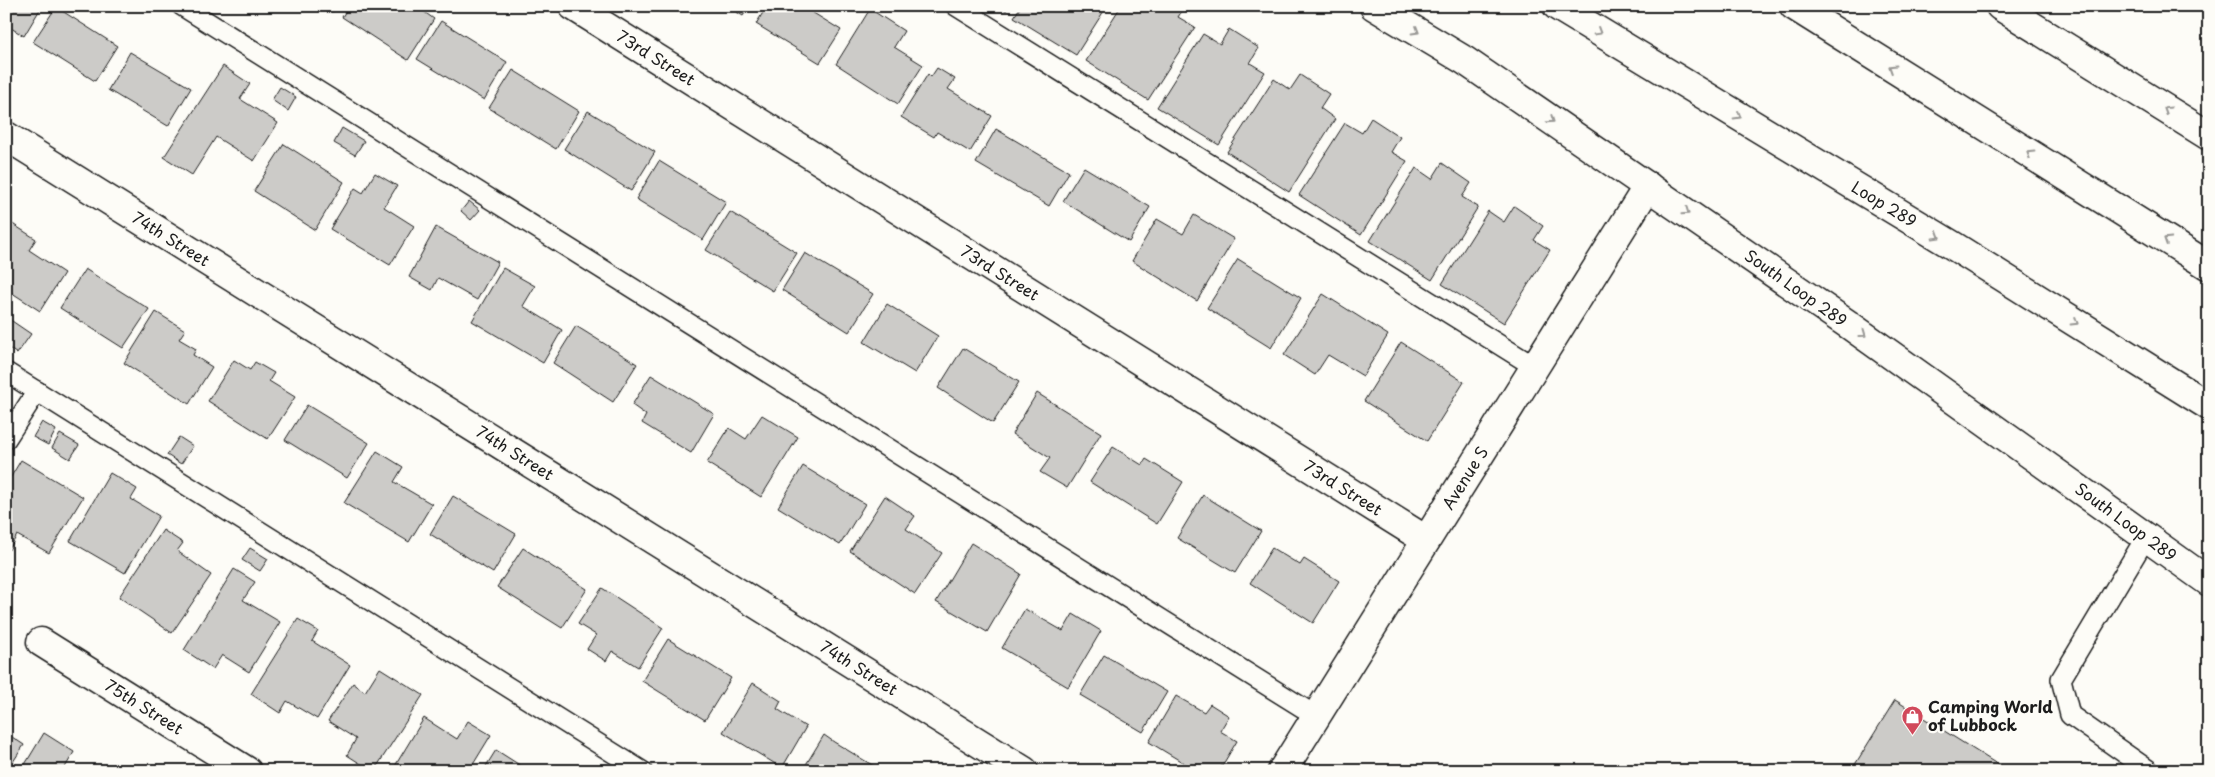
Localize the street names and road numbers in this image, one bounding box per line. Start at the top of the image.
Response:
street label: 73rd Street [613,24,701,91]
street label: Loop 289 [1847,174,1922,232]
street label: 74th Street [128,205,215,272]
street label: 73rd Street [957,239,1045,306]
street label: South Loop 289 [1740,243,1853,331]
street label: 74th Street [472,419,559,486]
street label: Avenue S [1435,441,1493,514]
street label: 73rd Street [1300,454,1388,521]
street label: South Loop 289 [2071,476,2182,566]
street label: 74th Street [816,634,903,701]
street label: 75th Street [101,673,189,740]

